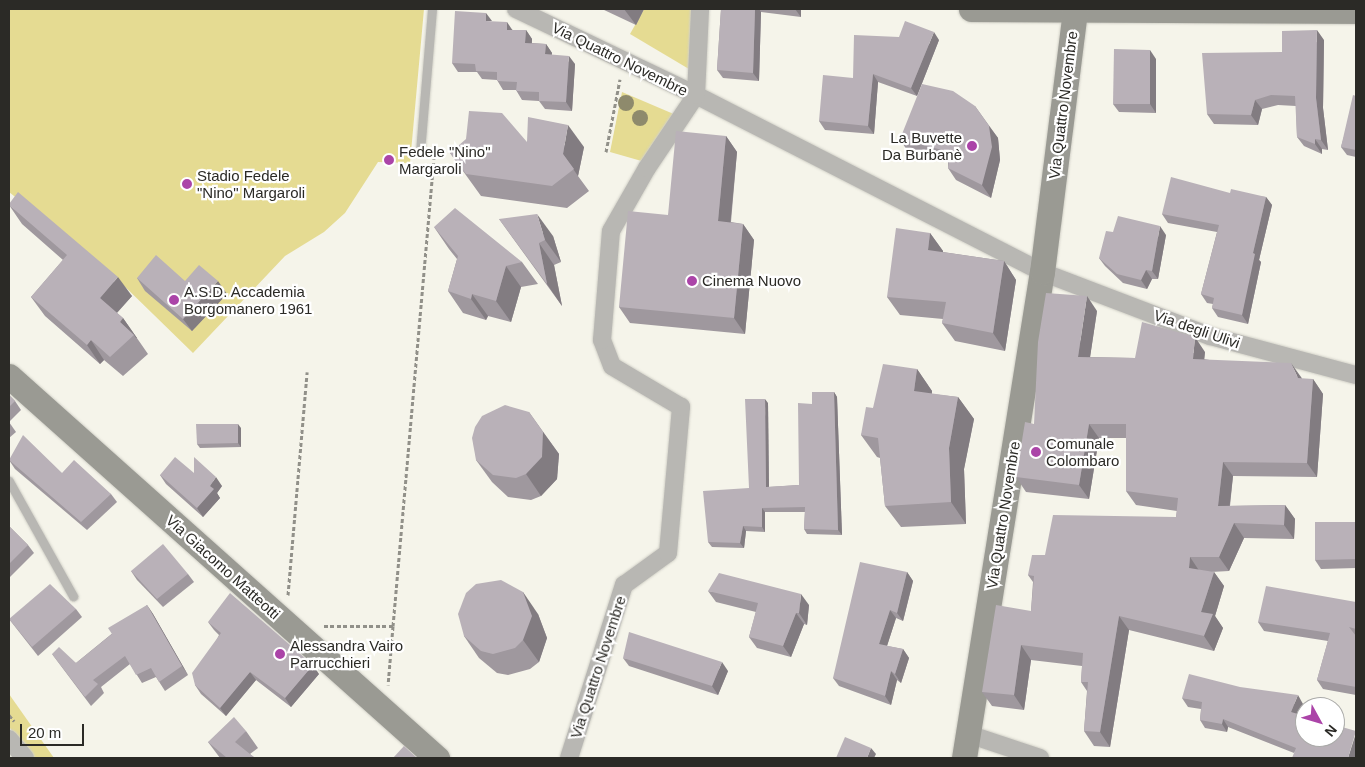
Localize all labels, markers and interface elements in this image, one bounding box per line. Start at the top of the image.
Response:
street label: Via Quattro Novembre [549,18,691,100]
street label: Via Quattro Novembre [1045,30,1081,180]
place label: La Buvette Da Burbanè [882,128,962,163]
marker: La Buvette Da Burbanè [966,140,978,152]
place label: Fedele "Nino" Margaroli [399,142,491,177]
marker: Fedele "Nino" Margaroli [383,154,395,166]
place label: Stadio Fedele "Nino" Margaroli [197,166,305,201]
marker: Stadio Fedele "Nino" Margaroli [181,178,193,190]
place label: Cinema Nuovo [702,272,801,290]
marker: Cinema Nuovo [686,275,698,287]
place label: A.S.D. Accademia Borgomanero 1961 [184,282,312,317]
marker: A.S.D. Accademia Borgomanero 1961 [168,294,180,306]
street label: Via degli Ulivi [1152,306,1242,352]
place label: Comunale Colombaro [1046,434,1119,469]
street label: Via Quattro Novembre [982,440,1024,590]
marker: Comunale Colombaro [1030,446,1042,458]
street label: Via Giacomo Matteotti [162,511,284,623]
street label: Via Quattro Novembre [566,593,630,741]
place label: Alessandra Vairo Parrucchieri [290,636,403,671]
marker: Alessandra Vairo Parrucchieri [274,648,286,660]
north arrow [1295,697,1345,747]
scale bar [22,714,86,746]
text: N [1321,722,1340,740]
text: 20 m [28,724,61,741]

